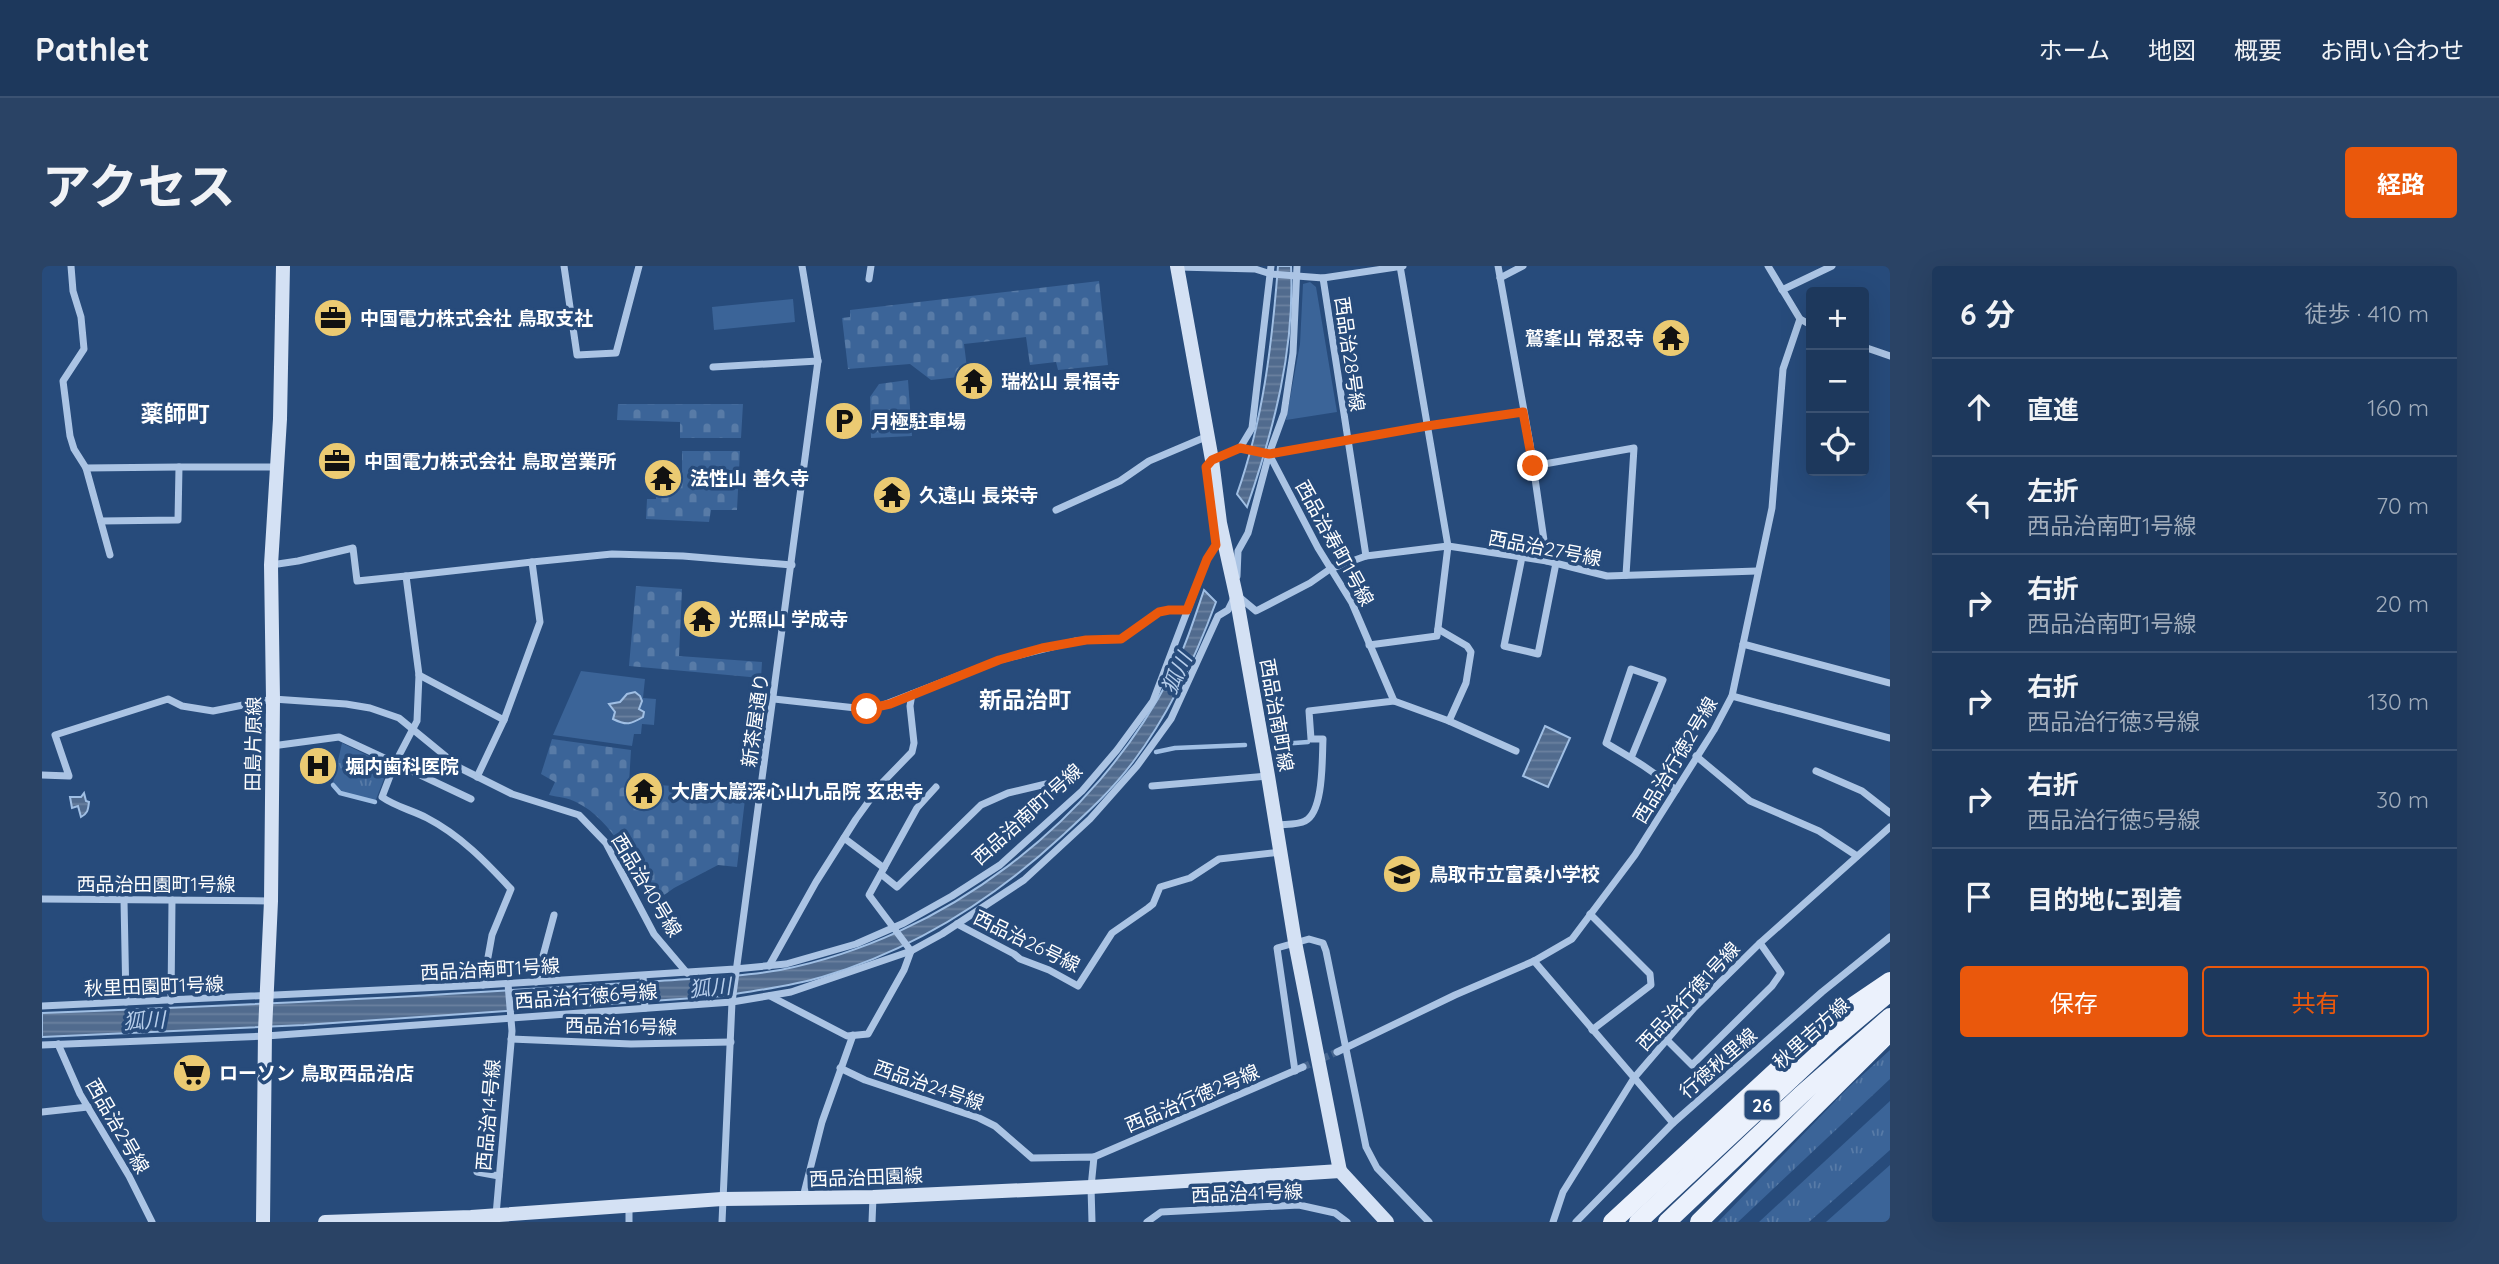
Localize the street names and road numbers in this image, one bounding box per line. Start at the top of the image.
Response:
street label: 西品治28号線 [1330,295,1370,413]
street label: 西品治寿町1号線 [1291,476,1379,610]
street label: 西品治27号線 [1486,525,1604,571]
street label: 西品治南町線 [1255,657,1299,773]
street label: 新茶屋通り [737,671,773,769]
street label: 西品治行徳2号線 [1628,692,1722,828]
street label: 田島片原線 [240,696,266,792]
street label: 西品治南町1号線 [967,758,1087,870]
street label: 西品治40号線 [607,829,687,941]
street label: 西品治田園町1号線 [76,872,236,896]
street label: 西品治26号線 [970,905,1084,977]
street label: 西品治行徳1号線 [1631,937,1745,1055]
street label: 西品治南町1号線 [419,953,561,985]
street label: 秋里田園町1号線 [84,972,224,1000]
street label: 西品治行徳6号線 [514,979,658,1013]
street label: 秋里吉方線 [1768,992,1854,1074]
street label: 西品治16号線 [565,1013,677,1039]
street label: 行徳秋里線 [1674,1023,1762,1103]
street label: 西品治24号線 [871,1055,987,1115]
street label: 西品治14号線 [471,1058,505,1172]
street label: 西品治行徳2号線 [1121,1059,1263,1137]
street label: 西品治2号線 [81,1074,155,1178]
road number: 26 [1744,1090,1780,1120]
street label: 西品治田園線 [809,1163,923,1191]
street label: 西品治41号線 [1191,1179,1303,1207]

